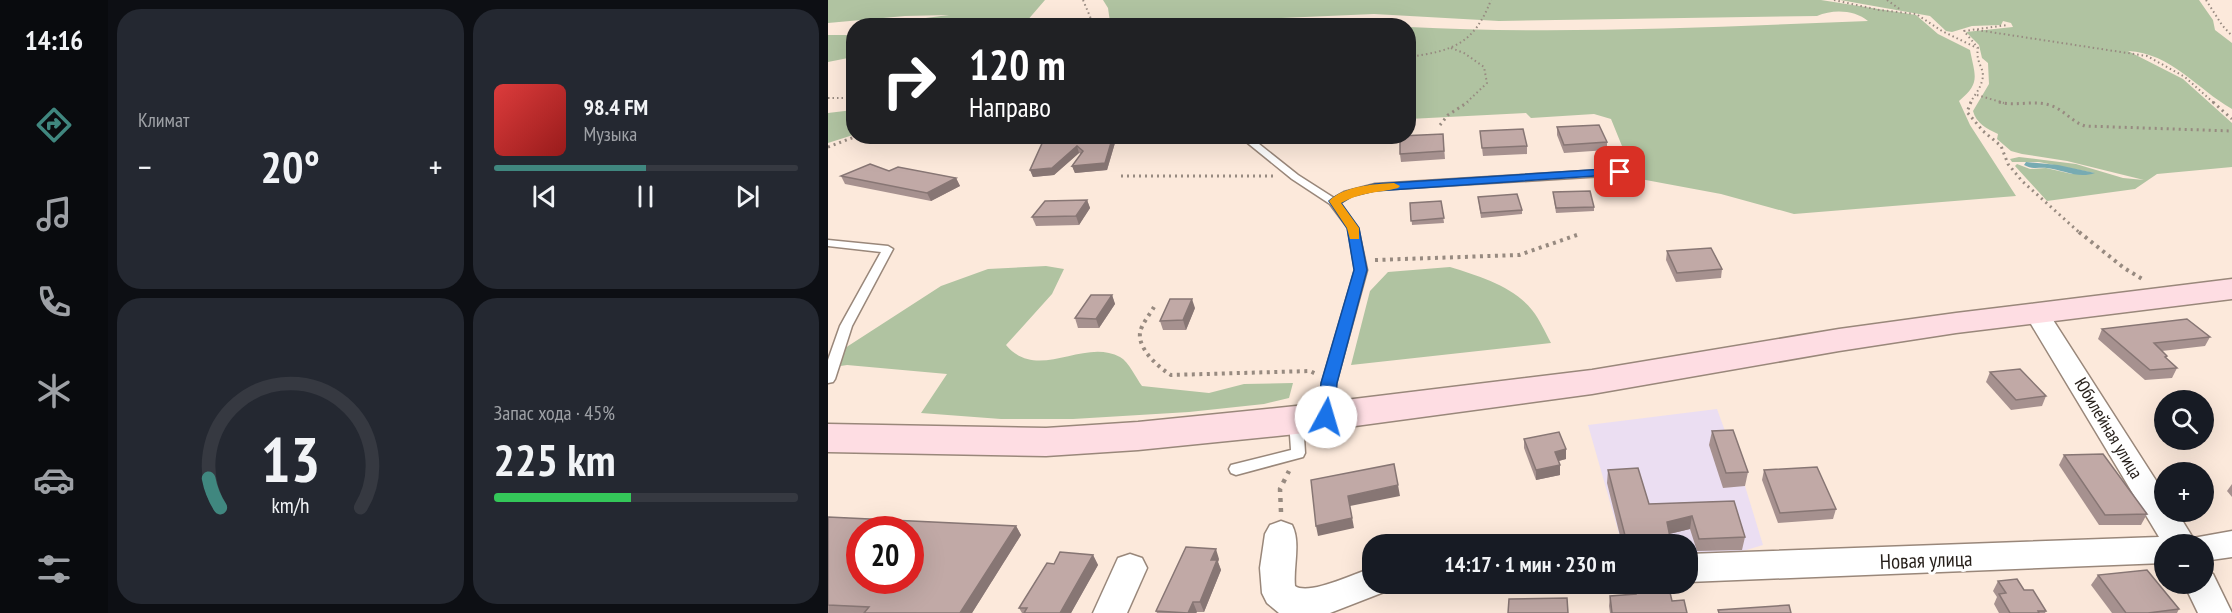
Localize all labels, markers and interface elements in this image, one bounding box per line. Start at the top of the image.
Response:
text: 14:16 [25,23,83,57]
text: 120 m [969,37,1066,92]
icon: right [870,42,948,120]
text: Направо [969,90,1051,124]
text: 98.4 FM [584,93,648,121]
icon: directions [33,104,75,146]
text: Климат [138,107,189,133]
text: Музыка [584,121,637,147]
text: 20° [261,137,320,195]
text: − [138,145,152,188]
text: + [429,145,443,188]
pin [1594,146,1645,197]
icon: arrive [1603,155,1636,188]
icon: previous [528,180,561,213]
icon: pause [629,180,662,213]
icon: next [731,180,764,213]
icon: music [33,193,75,235]
icon: phone [33,281,75,323]
icon: climate [33,370,75,412]
street label: Юбилейная улица [2070,373,2148,483]
position arrow [1294,385,1358,449]
map controls [2154,390,2214,594]
button: search [2154,390,2214,450]
text: Запас хода · 45% [494,400,615,426]
text: 13 [260,418,320,499]
text: 225 km [494,430,616,488]
icon: car [33,459,75,501]
button: + [2154,462,2214,522]
text: km/h [271,491,309,519]
speed limit sign: 20 [846,516,924,594]
button: − [2154,534,2214,594]
street label: Новая улица [1879,545,1973,575]
icon: filters [33,548,75,590]
text: 14:17 · 1 мин · 230 m [1444,550,1616,578]

